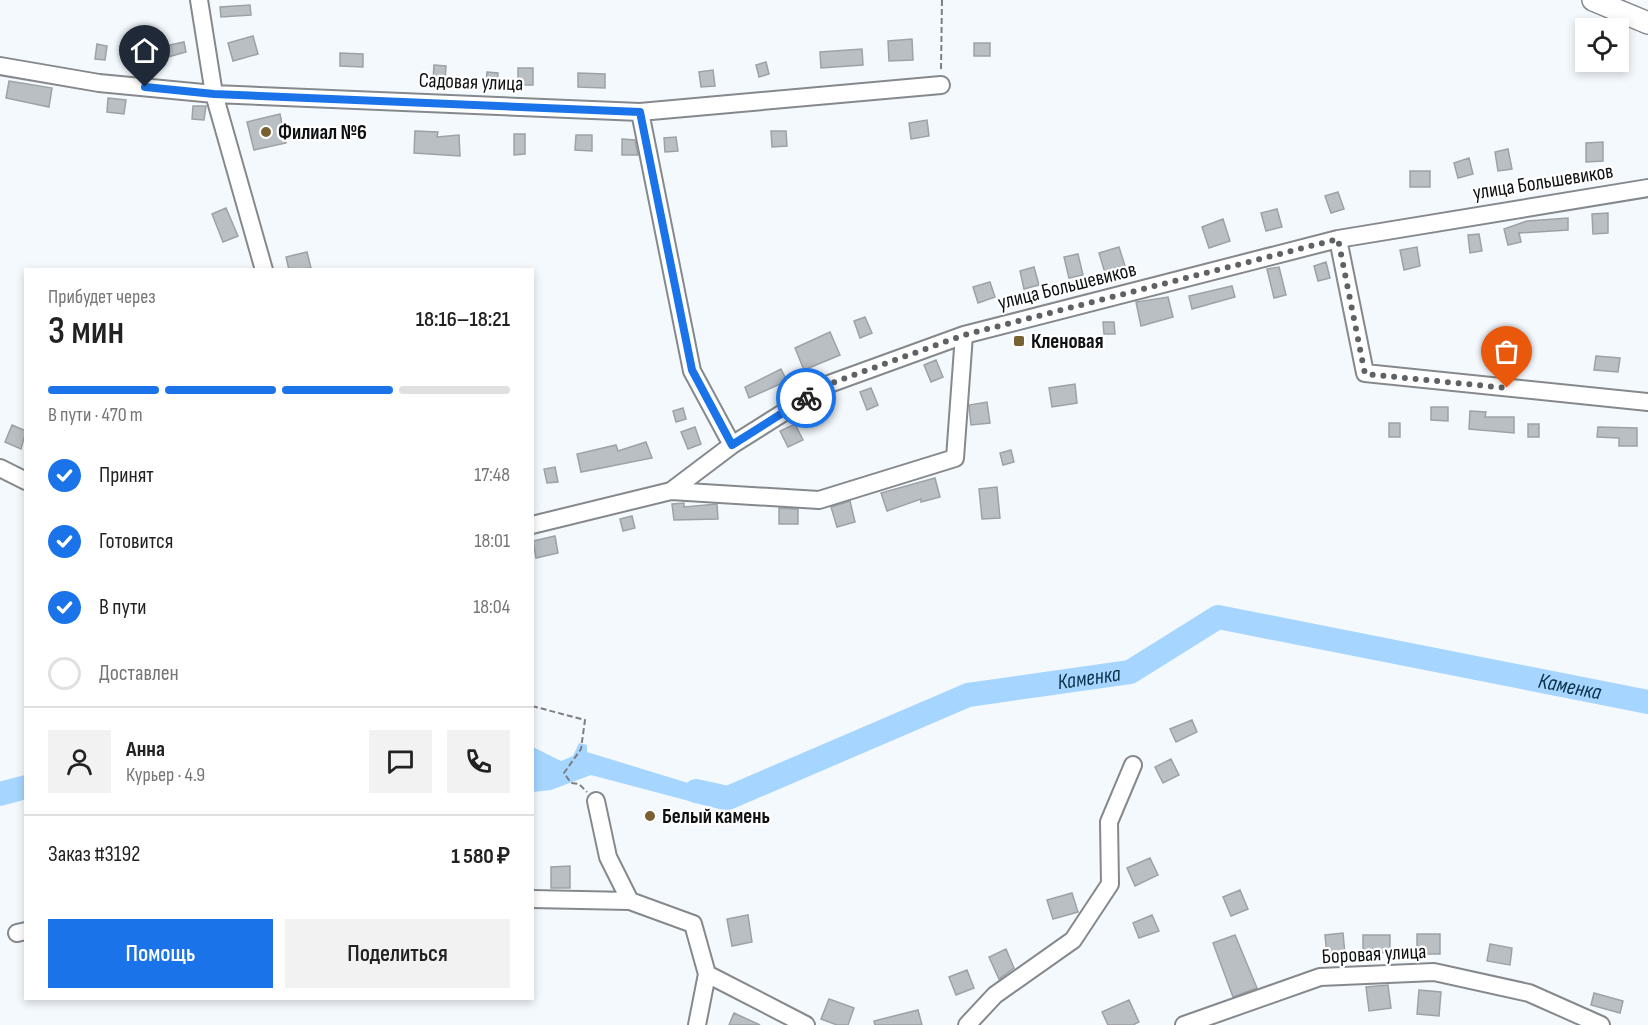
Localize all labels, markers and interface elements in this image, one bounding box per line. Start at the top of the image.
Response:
map controls [1575,18,1629,72]
button: locate [1575,18,1629,72]
pin [119,25,170,87]
icon: home [128,34,161,67]
street label: Садовая улица [418,68,524,96]
place label: Филиал №6 [278,120,367,145]
marker: Филиал №6 [259,125,273,139]
street label: улица Большевиков [1471,159,1615,205]
street label: улица Большевиков [995,257,1139,315]
text: Прибудет через [48,285,156,309]
text: 18:16–18:21 [416,306,510,333]
text: 3 мин [48,308,124,355]
pin [1481,326,1532,388]
place label: Кленовая [1031,329,1103,354]
marker: Кленовая [1012,334,1026,348]
icon: bag [1490,335,1523,368]
courier [776,368,836,428]
icon: bike [790,382,823,415]
text: В пути · 470 m [48,403,143,427]
icon: check [48,459,81,492]
text: Принят [99,462,154,489]
text: 17:48 [474,463,510,487]
icon: check [48,525,81,558]
text: Готовится [99,528,173,555]
text: 18:01 [475,529,510,553]
icon: check [48,591,81,624]
text: В пути [99,594,147,621]
text: 18:04 [473,595,510,619]
text: Доставлен [99,660,179,687]
water label: Каменка [1056,660,1122,696]
water label: Каменка [1536,667,1604,706]
button: person [48,730,111,793]
button: chat [369,730,432,793]
button: phone [447,730,510,793]
text: Анна [126,736,165,763]
text: Курьер · 4.9 [126,763,205,787]
place label: Белый камень [662,804,770,829]
marker: Белый камень [643,809,657,823]
text: Заказ #3192 [48,841,140,868]
text: 1 580 ₽ [451,843,510,870]
button: Помощь [48,919,273,988]
button: Поделиться [285,919,510,988]
street label: Боровая улица [1321,939,1427,969]

